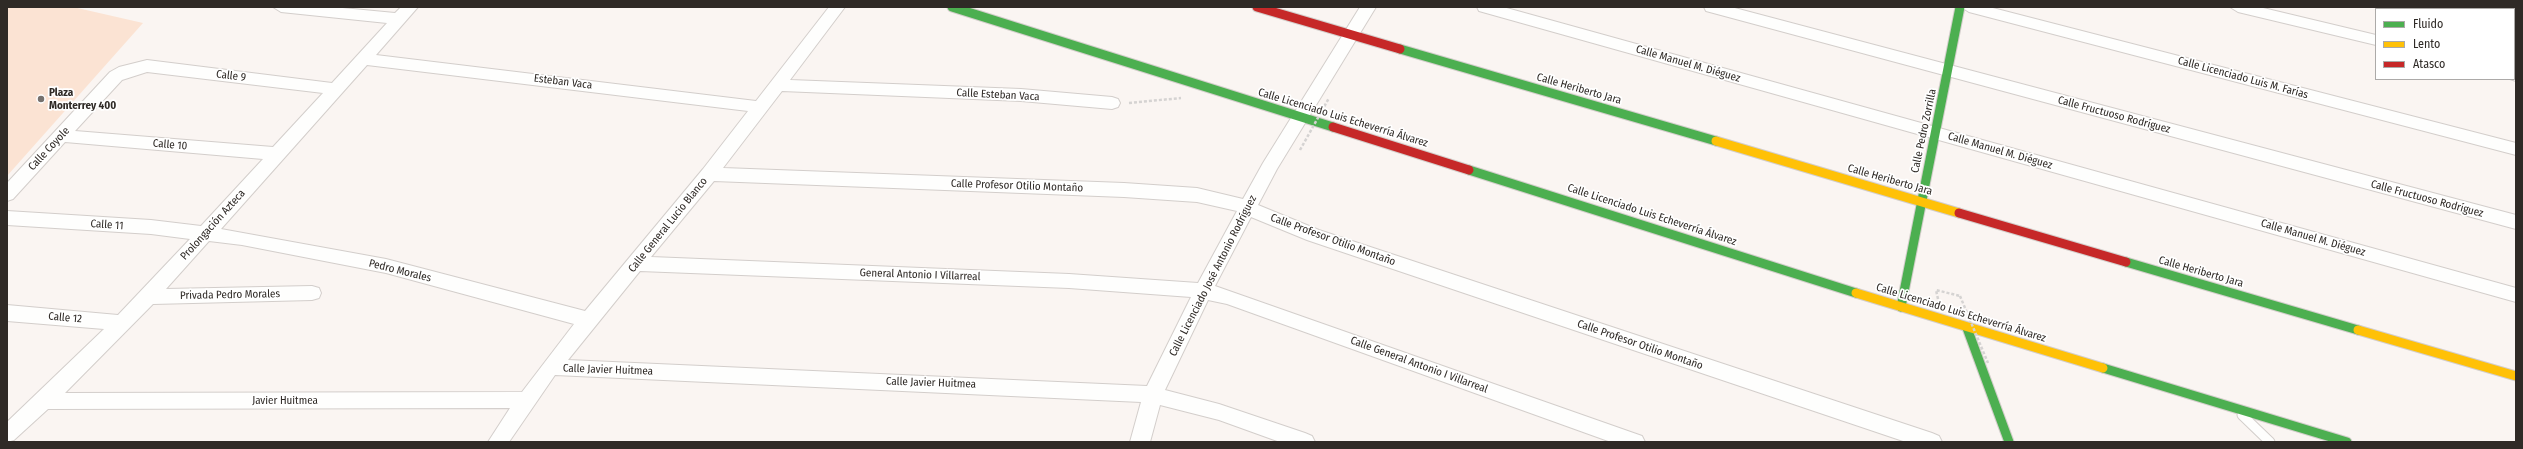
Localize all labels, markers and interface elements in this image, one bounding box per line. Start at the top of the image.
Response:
legend [2375,8,2515,80]
text: Fluido [2413,17,2443,31]
text: Lento [2413,37,2440,51]
street label: Calle Manuel M. Diéguez [1634,43,1742,85]
street label: Calle Licenciado Luis M. Farías [2176,54,2310,102]
text: Atasco [2413,57,2445,71]
street label: Calle 9 [215,68,247,84]
street label: Calle Heriberto Jara [1535,71,1623,107]
street label: Esteban Vaca [533,72,593,92]
place label: Plaza Monterrey 400 [49,86,116,112]
street label: Calle Esteban Vaca [956,86,1040,104]
street label: Calle Licenciado Luis Echeverría Álvarez [1256,86,1430,150]
street label: Calle Pedro Zorrilla [1909,88,1939,174]
marker: Plaza Monterrey 400 [36,94,46,104]
street label: Calle Fructuoso Rodríguez [2056,94,2172,136]
street label: Calle Coyole [26,125,72,173]
street label: Calle Manuel M. Diéguez [1946,130,2054,172]
street label: Calle 10 [152,137,188,153]
street label: Calle Heriberto Jara [1846,162,1934,198]
street label: Calle General Lucio Blanco [626,175,710,275]
street label: Calle Profesor Otilio Montaño [951,177,1083,195]
street label: Calle Fructuoso Rodríguez [2369,178,2485,220]
street label: Calle Licenciado Luis Echeverría Álvarez [1566,181,1738,249]
street label: Prolongación Azteca [178,187,248,263]
street label: Calle Licenciado José Antonio Rodríguez [1167,193,1259,359]
street label: Calle Profesor Otilio Montaño [1269,211,1397,269]
street label: Calle 11 [90,217,124,233]
street label: Calle Manuel M. Diéguez [2259,217,2367,259]
street label: Calle Heriberto Jara [2157,254,2245,290]
street label: Pedro Morales [367,257,433,285]
street label: General Antonio I Villarreal [859,266,981,284]
street label: Calle Licenciado Luis Echeverría Álvarez [1874,281,2048,345]
street label: Privada Pedro Morales [180,288,280,302]
street label: Calle 12 [48,310,82,326]
street label: Calle Profesor Otilio Montaño [1575,317,1705,373]
street label: Calle General Antonio I Villarreal [1348,334,1490,396]
street label: Calle Javier Huitmea [563,362,653,378]
street label: Calle Javier Huitmea [886,375,976,391]
street label: Javier Huitmea [252,394,318,408]

